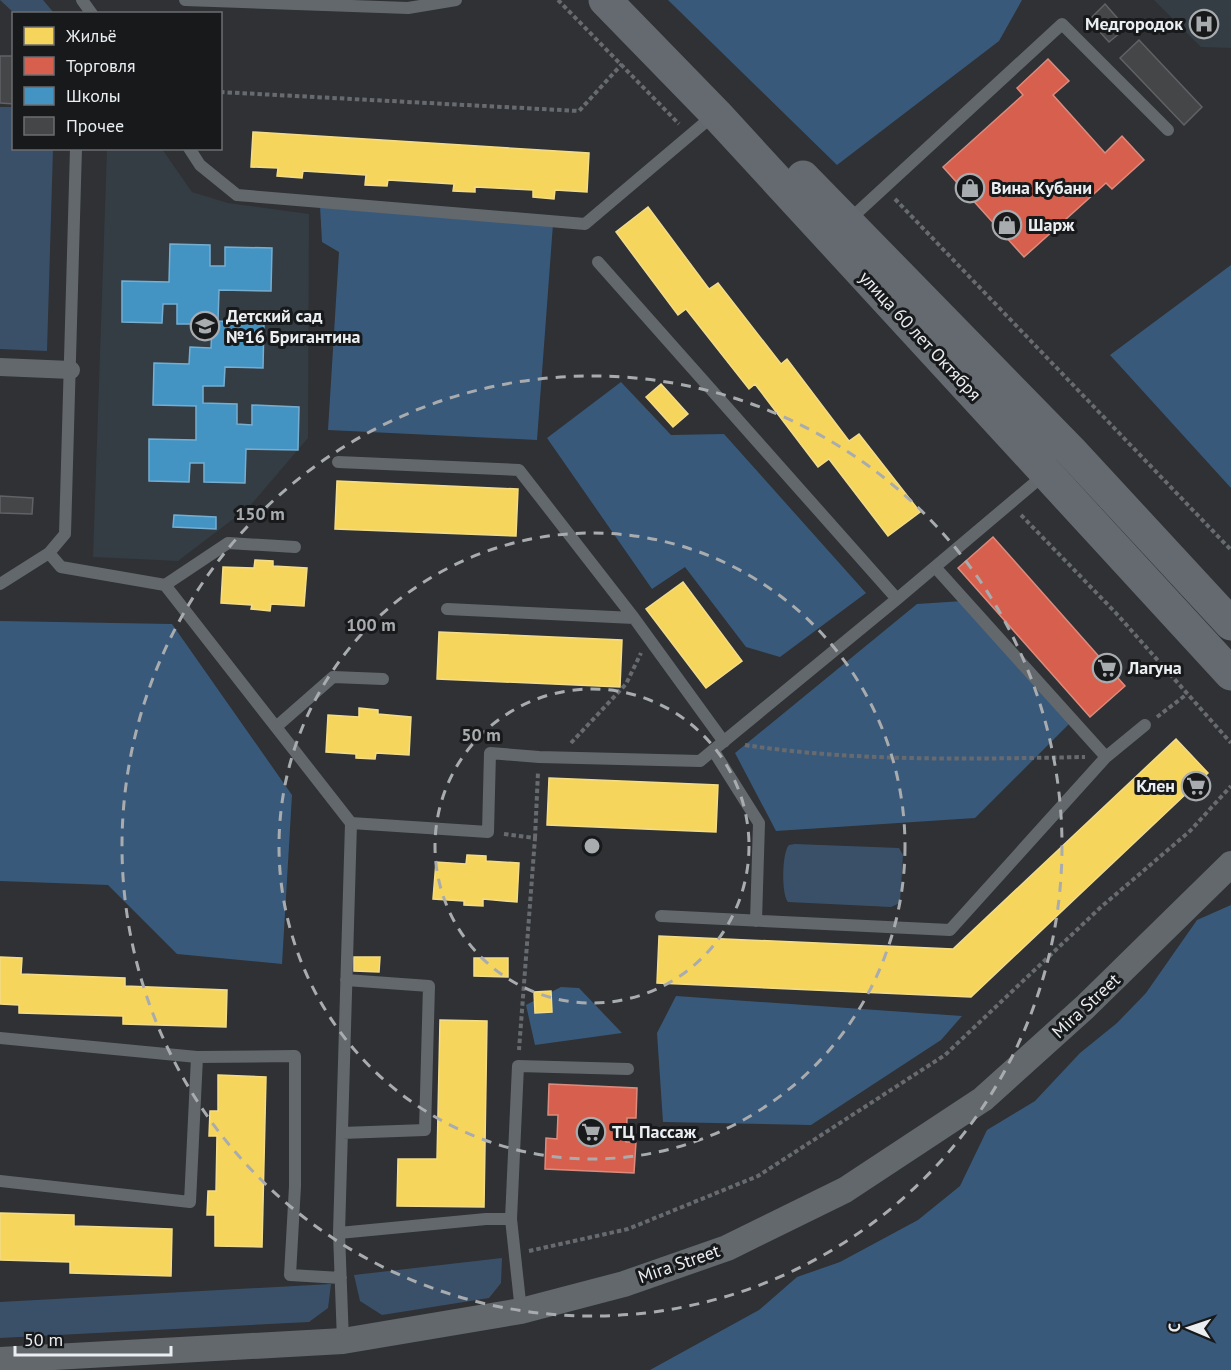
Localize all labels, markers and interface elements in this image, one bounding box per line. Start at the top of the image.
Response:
hospital icon: Медгородок [1188,8,1220,40]
legend [12,12,222,150]
place label: Медгородок [1085,12,1183,35]
text: Жильё [65,24,117,47]
text: Торговля [66,54,136,77]
text: Школы [66,84,121,107]
text: Прочее [66,114,124,137]
shop icon: Вина Кубани [954,172,986,204]
place label: Вина Кубани [991,176,1092,199]
shop icon: Шарж [991,209,1023,241]
place label: Шарж [1028,213,1075,236]
street label: улица 60 лет Октября [854,266,986,405]
place label: Детский сад №16 Бригантина [226,304,361,348]
school or university icon: Детский сад №16 Бригантина [189,310,221,342]
text: 150 m [235,502,285,525]
text: 100 m [346,613,396,636]
supermarket icon: Лагуна [1091,652,1123,684]
place label: Лагуна [1127,656,1182,679]
text: 50 m [461,723,501,746]
supermarket icon: Клен [1180,770,1212,802]
place label: Клен [1136,774,1175,797]
centre of rings [582,836,602,856]
street label: Mira Street [1047,968,1125,1043]
supermarket icon: ТЦ Пассаж [575,1116,607,1148]
place label: ТЦ Пассаж [612,1120,697,1143]
street label: Mira Street [635,1239,723,1288]
north arrow [1159,1298,1219,1358]
scale bar [15,1319,171,1357]
text: С [1164,1323,1184,1332]
text: 50 m [24,1328,63,1351]

